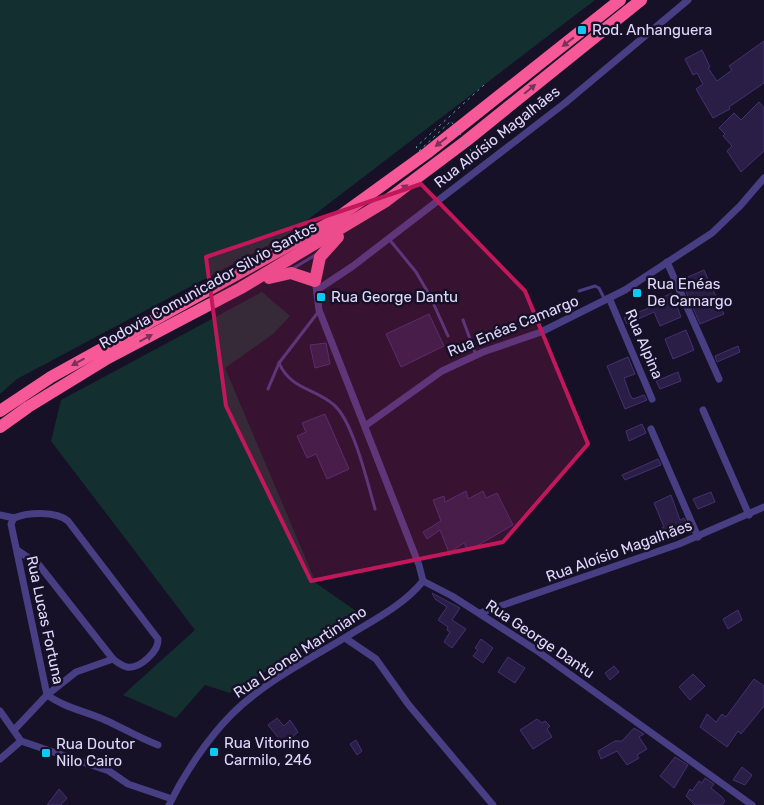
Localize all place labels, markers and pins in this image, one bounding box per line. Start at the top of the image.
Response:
place label: Rod. Anhanguera [592,21,712,39]
marker: Rod. Anhanguera [576,24,588,36]
place label: Rua Enéas De Camargo [647,275,732,310]
marker: Rua Enéas De Camargo [631,287,643,299]
place label: Rua George Dantu [331,288,458,306]
marker: Rua George Dantu [315,291,327,303]
place label: Rua Vitorino Carmilo, 246 [224,734,311,769]
place label: Rua Doutor Nilo Cairo [56,735,135,770]
marker: Rua Vitorino Carmilo, 246 [208,746,220,758]
marker: Rua Doutor Nilo Cairo [40,747,52,759]

